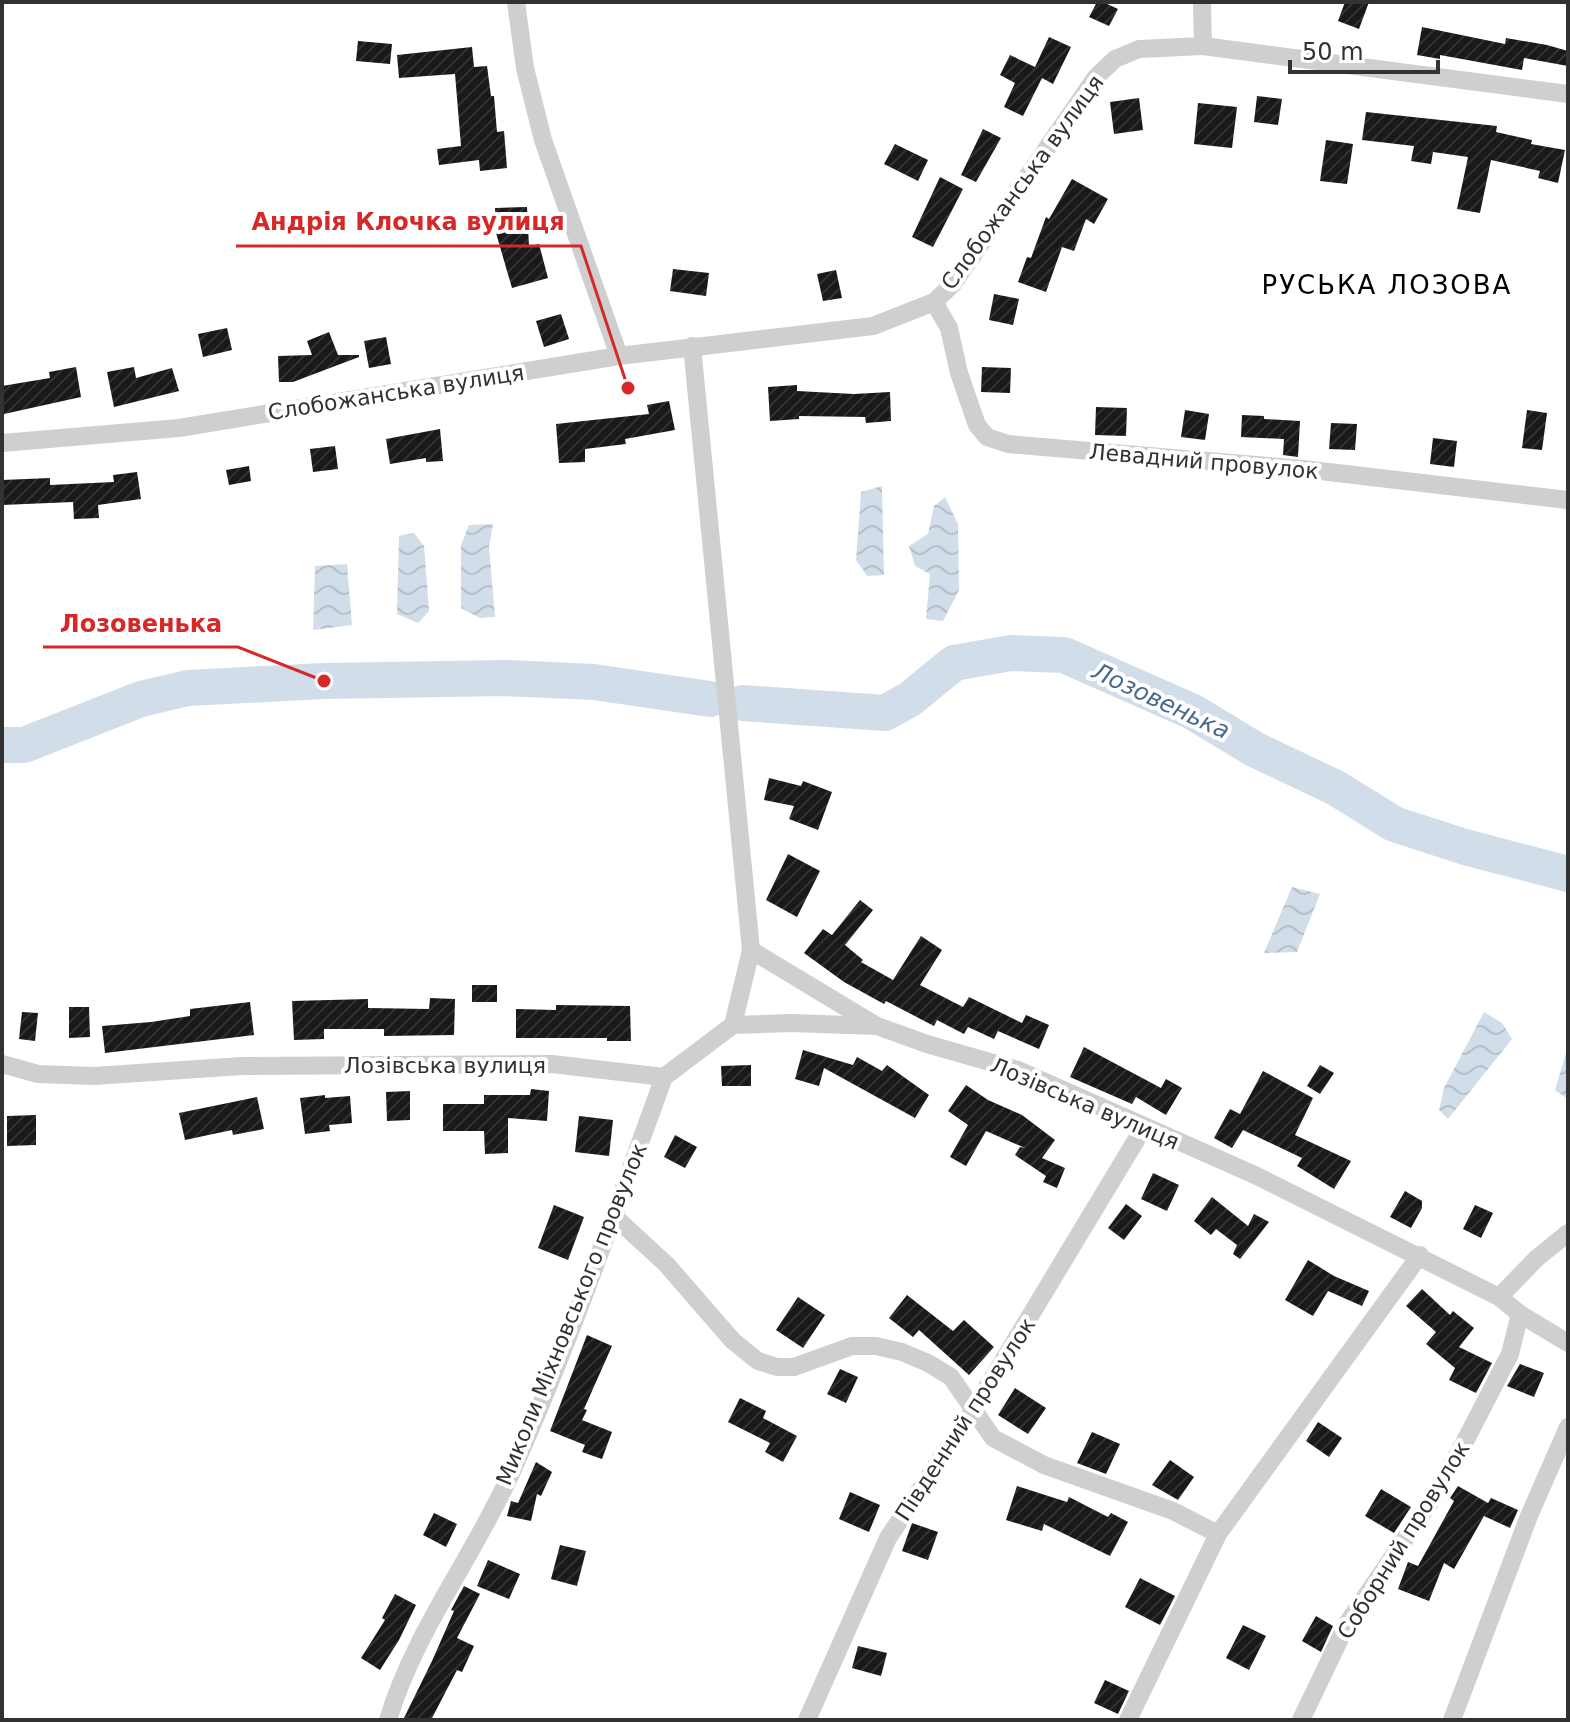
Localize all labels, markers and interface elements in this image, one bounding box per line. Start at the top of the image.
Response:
scale bar [1290,24,1438,74]
text: 50 m [1302,38,1364,66]
street label: Слобожанська вулиця [936,70,1109,294]
callout: Андрія Клочка вулиця [236,198,581,246]
text: Андрія Клочка вулиця [251,208,565,236]
district label: РУСЬКА ЛОЗОВА [1262,270,1512,300]
street label: Слобожанська вулиця [266,360,526,425]
street label: Левадний провулок [1088,439,1320,484]
callout: Лозовенька [43,599,238,647]
text: Лозовенька [60,610,222,638]
water label: Лозовенька [1087,657,1234,745]
street label: Лозівська вулиця [987,1052,1183,1154]
street label: Лозівська вулиця [344,1053,546,1078]
street label: Миколи Міхновського провулок [491,1139,652,1489]
street label: Південний провулок [890,1313,1041,1526]
street label: Соборний провулок [1332,1437,1475,1644]

